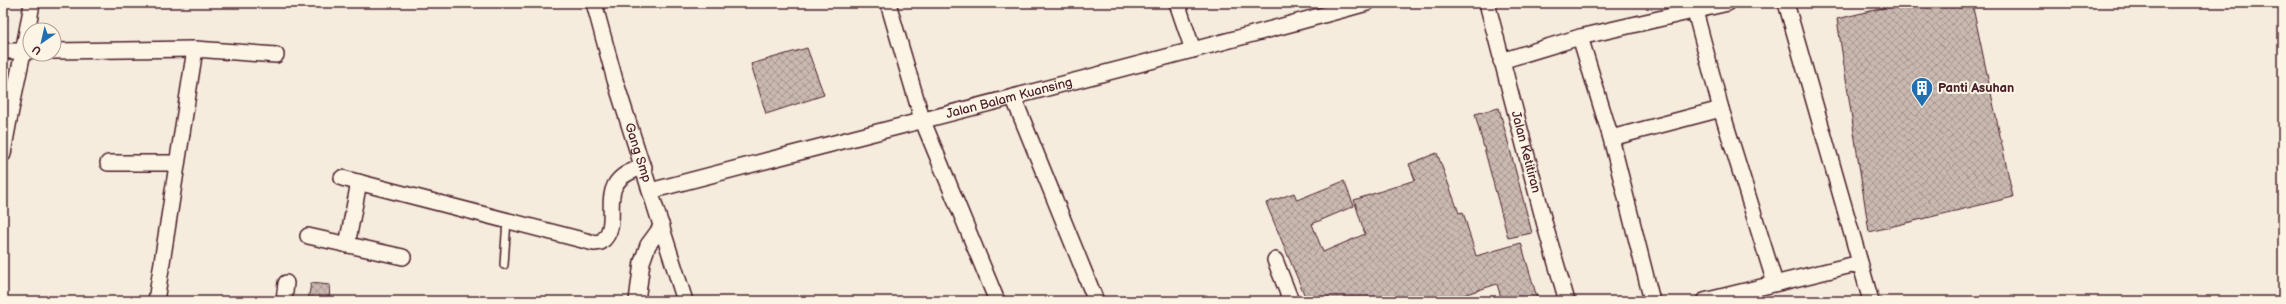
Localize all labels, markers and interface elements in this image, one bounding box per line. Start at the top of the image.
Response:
north arrow [22,22,62,62]
text: U [30,42,44,57]
street label: Jalan Balam Kuansing [944,74,1074,122]
building icon: Panti Asuhan [1909,75,1935,108]
place label: Panti Asuhan [1938,80,2014,96]
street label: Jalan Ketitiran [1508,109,1544,195]
street label: Gang Smp [621,121,655,184]

